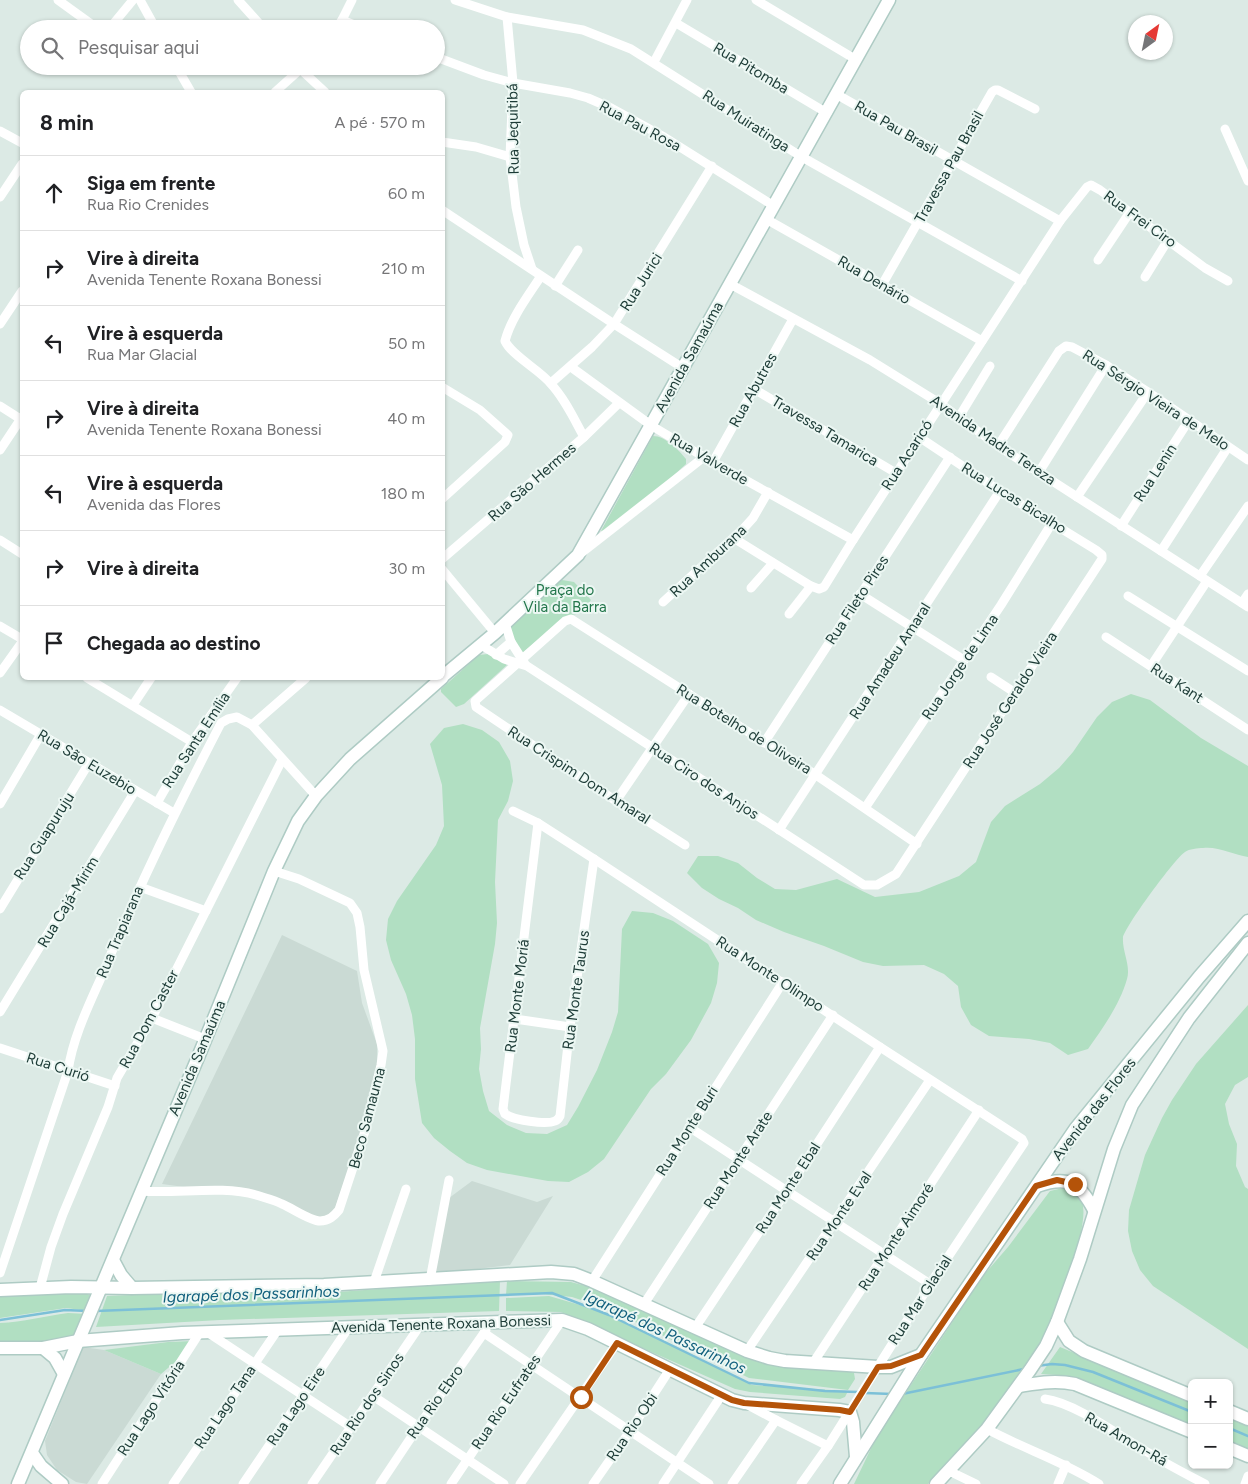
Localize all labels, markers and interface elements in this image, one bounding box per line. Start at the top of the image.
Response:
north arrow [1128,15,1173,60]
search box [20,20,445,75]
icon: search [38,34,66,62]
text: Pesquisar aqui [78,36,199,59]
street label: Rua Pitomba [710,38,792,98]
street label: Rua Jequitibá [503,83,523,175]
street label: Rua Muiratinga [699,86,793,156]
street label: Rua Pau Rosa [596,97,684,155]
street label: Rua Pau Brasil [851,97,941,159]
street label: Travessa Pau Brasil [911,108,987,226]
text: 8 min [40,110,94,135]
text: A pé · 570 m [334,113,425,132]
text: Siga em frente [87,172,215,195]
icon: ahead [40,179,68,207]
text: 60 m [388,184,425,203]
street label: Rua Frei Ciro [1100,187,1180,252]
text: Rua Rio Crenides [87,195,209,214]
text: Vire à direita [87,247,199,270]
street label: Rua Jurici [616,250,666,314]
street label: Rua Denário [834,252,914,308]
icon: right [40,254,68,282]
text: 210 m [382,259,425,278]
text: Avenida Tenente Roxana Bonessi [87,270,322,289]
street label: Avenida Samaúma [651,298,727,416]
text: Vire à esquerda [87,322,223,345]
icon: left [40,329,68,357]
text: 50 m [388,334,425,353]
text: Rua Mar Glacial [87,345,197,364]
street label: Rua Sérgio Vieira de Melo [1079,346,1233,455]
street label: Rua Abutres [725,350,781,430]
street label: Avenida Madre Tereza [927,391,1059,489]
street label: Travessa Tamarica [768,392,882,470]
text: Vire à direita [87,397,199,420]
icon: right [40,404,68,432]
text: 40 m [387,409,425,428]
street label: Rua Acaricó [878,416,937,494]
text: Avenida Tenente Roxana Bonessi [87,420,322,439]
street label: Rua Valverde [667,429,751,489]
street label: Rua São Hermes [484,439,580,525]
street label: Rua Lenin [1130,441,1180,505]
street label: Rua Lucas Bicalho [958,458,1070,538]
text: Vire à esquerda [87,472,223,495]
icon: left [40,479,68,507]
text: 180 m [381,484,425,503]
text: Avenida das Flores [87,495,221,514]
street label: Rua Amburana [666,521,750,601]
street label: Rua Fileto Pires [821,552,893,648]
icon: right [40,554,68,582]
text: Vire à direita [87,557,199,580]
text: 30 m [388,559,425,578]
park label: Praça do Vila da Barra [523,581,607,616]
street label: Rua Amadeu Amaral [846,599,934,723]
street label: Rua Jorge de Lima [918,611,1002,723]
street label: Rua José Geraldo Vieira [959,628,1061,772]
icon: arrive [40,629,68,657]
text: Chegada ao destino [87,632,260,655]
street label: Rua Kant [1147,659,1207,707]
street label: Rua Botelho de Oliveira [673,680,815,778]
street label: Rua Santa Emília [158,689,234,791]
street label: Rua Crispim Dom Amaral [504,722,654,828]
street label: Rua São Euzebio [34,725,140,799]
street label: Rua Ciro dos Anjos [646,739,762,823]
street label: Rua Guapuruju [10,789,78,883]
street label: Rua Cajá-Mirim [34,853,102,951]
street label: Rua Trapiarana [93,883,147,981]
street label: Rua Monte Taurus [559,929,593,1051]
street label: Rua Monte Olimpo [713,932,828,1016]
street label: Rua Monte Moriá [501,938,533,1054]
street label: Rua Dom Caster [115,967,183,1071]
street label: Avenida Samaúma [165,997,229,1119]
street label: Rua Curió [24,1048,92,1086]
street label: Avenida das Flores [1048,1054,1140,1164]
street label: Beco Samauma [345,1065,389,1171]
street label: Rua Monte Buri [652,1083,722,1179]
street label: Rua Monte Arate [700,1108,776,1212]
street label: Rua Monte Ebal [752,1139,824,1237]
street label: Rua Monte Eval [802,1168,876,1264]
route end [1064,1173,1087,1196]
street label: Rua Monte Aimoré [854,1180,938,1294]
street label: Rua Mar Glacial [884,1252,956,1348]
water label: Igarapé dos Passarinhos [162,1281,340,1307]
water label: Igarapé dos Passarinhos [581,1286,750,1378]
street label: Avenida Tenente Roxana Bonessi [331,1311,551,1337]
street label: Rua Rio dos Sinos [326,1349,408,1458]
street label: Rua Rio Eufrates [468,1351,544,1453]
street label: Rua Lago Vitória [113,1357,189,1459]
street label: Rua Rio Ebro [403,1361,467,1442]
street label: Rua Lago Tana [190,1362,260,1452]
street label: Rua Lago Eire [263,1363,329,1449]
map controls [1188,1379,1233,1469]
button: + [1188,1379,1233,1424]
route start [570,1386,593,1409]
street label: Rua Rio Obi [603,1390,661,1464]
street label: Rua Amon-Rá [1081,1408,1171,1470]
button: − [1188,1424,1233,1469]

